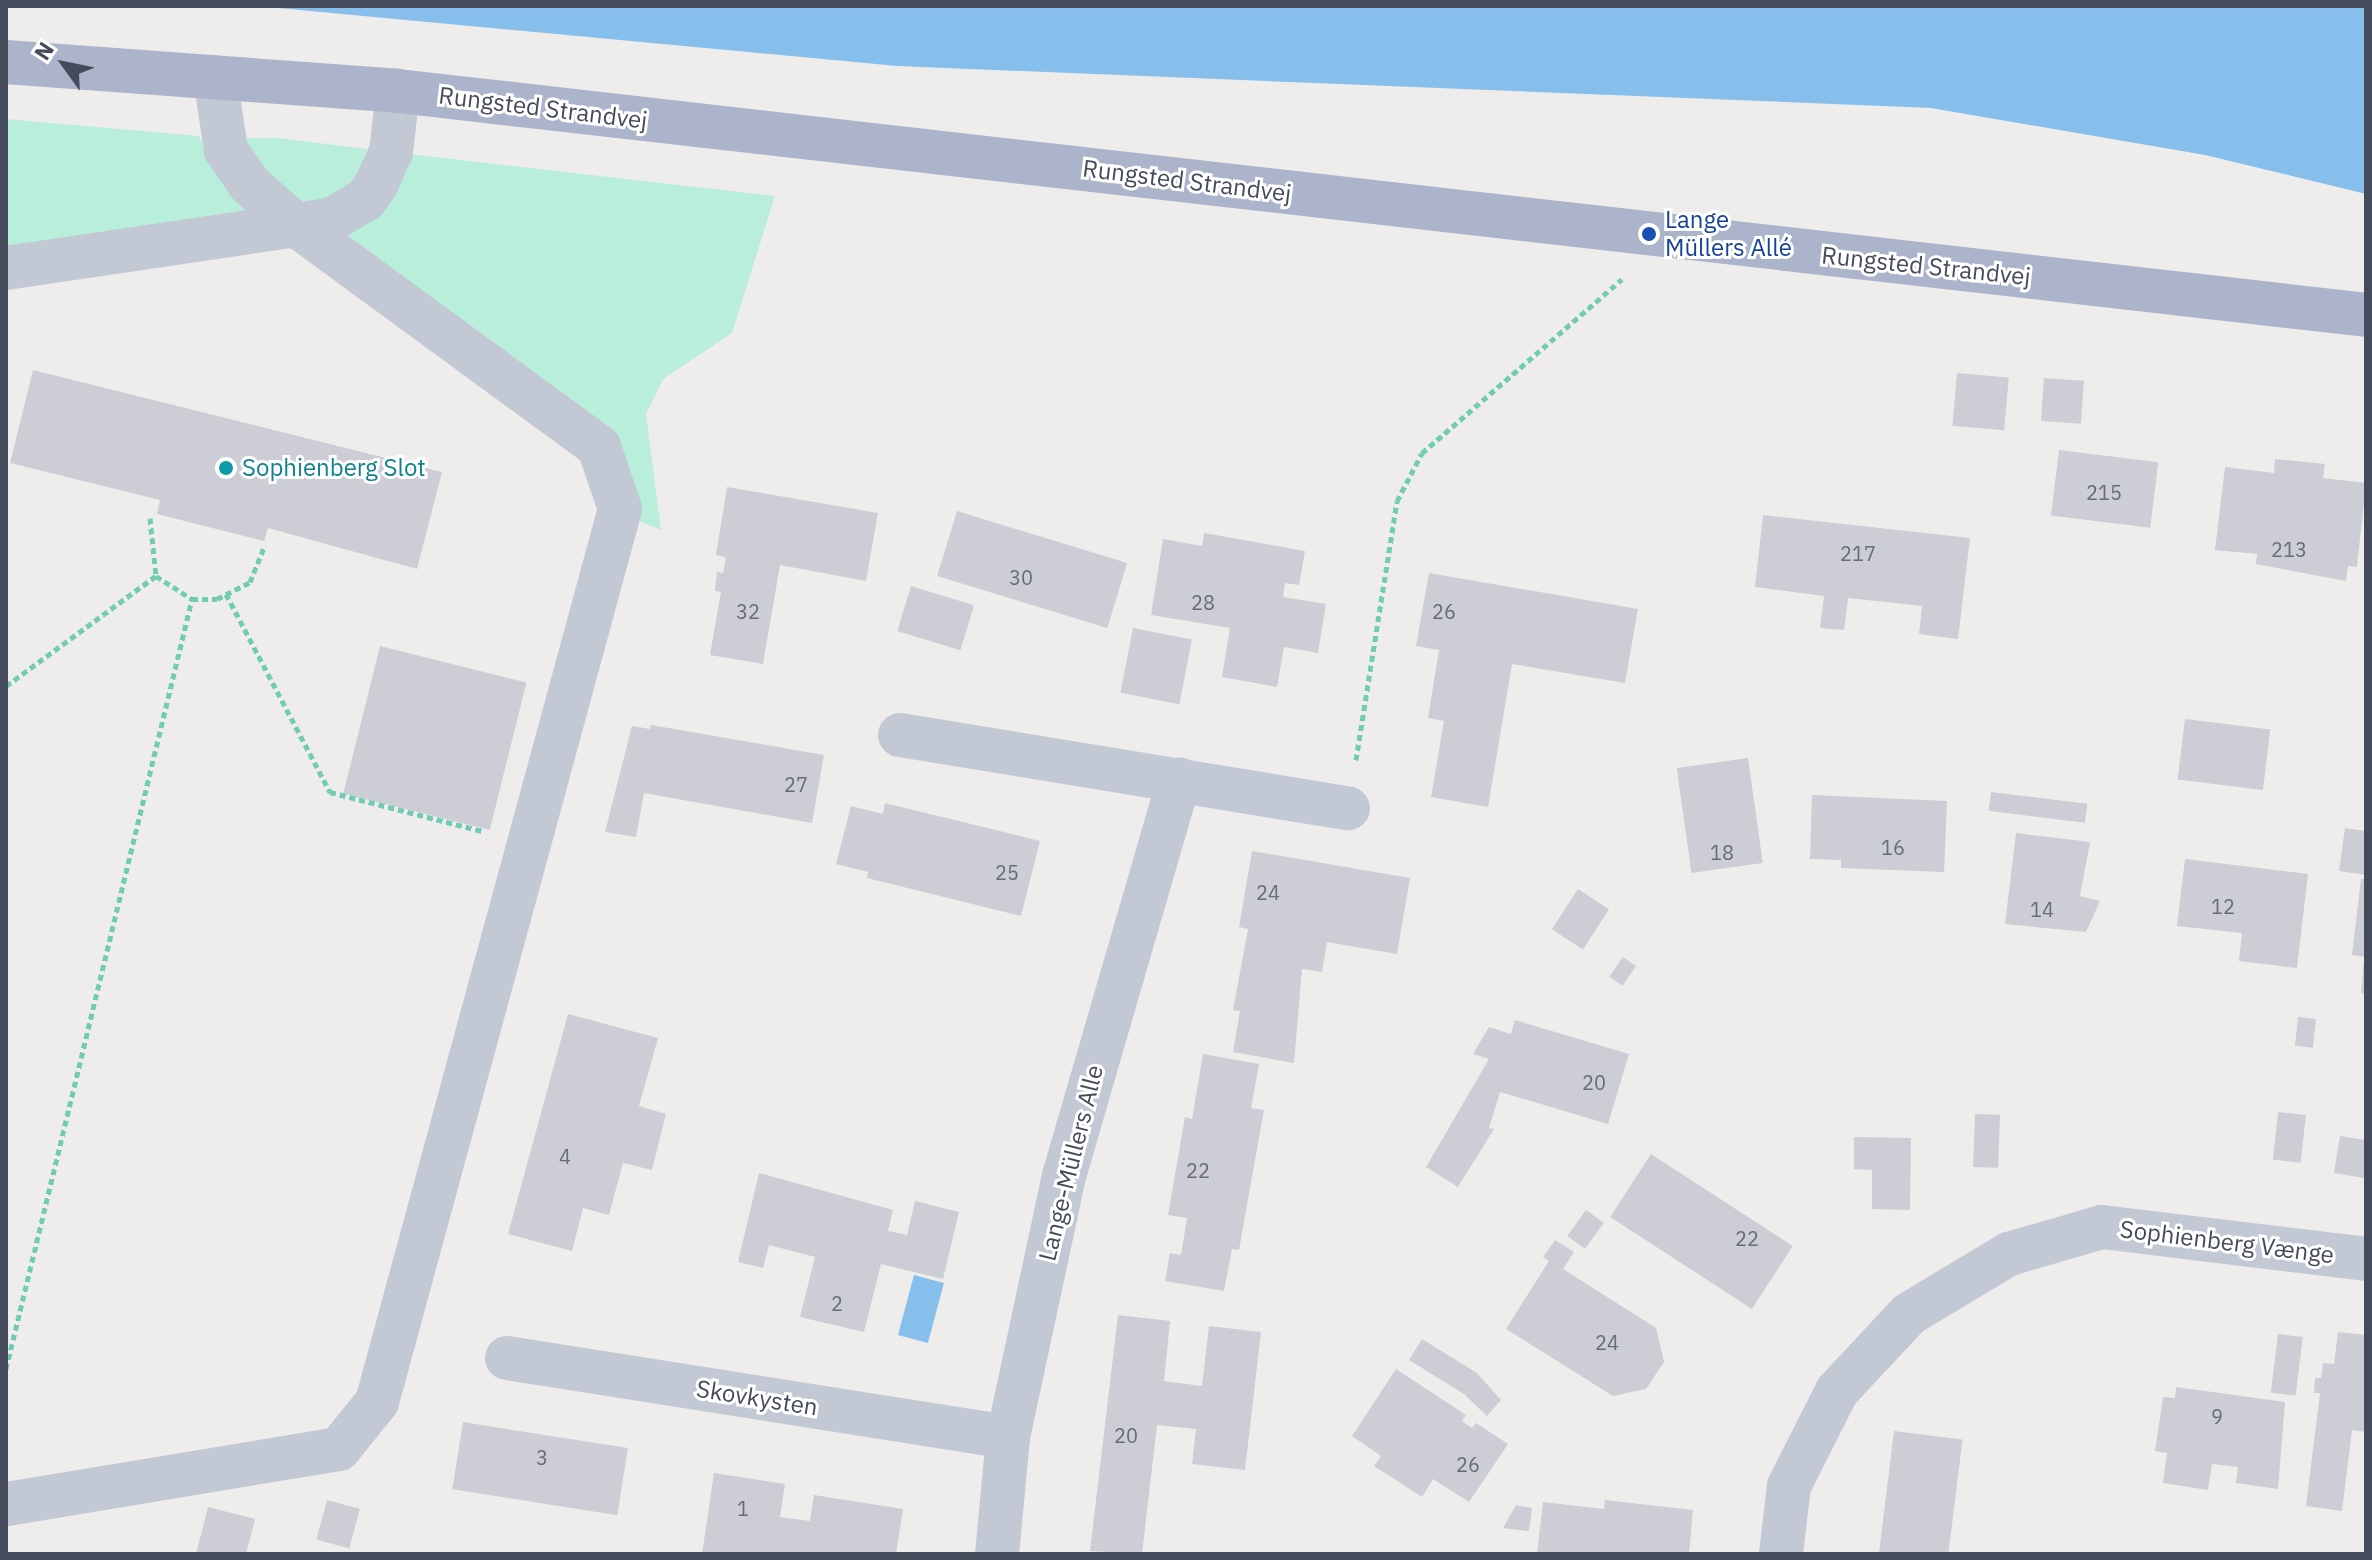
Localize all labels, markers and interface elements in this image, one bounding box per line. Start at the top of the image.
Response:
north arrow [24,24,104,104]
text: N [27,36,60,65]
street label: Rungsted Strandvej [437,81,649,135]
street label: Rungsted Strandvej [1081,154,1293,208]
place label: Lange Müllers Allé [1665,206,1792,262]
marker: Lange Müllers Allé [1640,225,1658,243]
street label: Rungsted Strandvej [1820,241,2032,291]
place label: Sophienberg Slot [242,454,426,482]
marker: Sophienberg Slot [217,459,235,477]
house number: 215 [2086,480,2122,504]
house number: 213 [2271,537,2307,561]
house number: 217 [1840,541,1876,565]
house number: 30 [1009,565,1033,589]
house number: 28 [1191,590,1215,614]
house number: 32 [736,599,760,623]
house number: 26 [1432,599,1456,623]
house number: 27 [784,772,808,796]
house number: 16 [1881,835,1905,859]
house number: 18 [1710,840,1734,864]
house number: 25 [995,860,1019,884]
house number: 24 [1256,880,1280,904]
house number: 12 [2211,894,2235,918]
house number: 14 [2030,897,2054,921]
street label: Lange-Müllers Alle [1033,1062,1109,1264]
house number: 20 [1582,1070,1606,1094]
house number: 4 [559,1144,571,1168]
house number: 22 [1186,1158,1210,1182]
street label: Sophienberg Vænge [2118,1215,2336,1269]
house number: 22 [1735,1226,1759,1250]
house number: 2 [831,1291,843,1315]
house number: 24 [1595,1330,1619,1354]
street label: Skovkysten [694,1374,820,1422]
house number: 9 [2211,1404,2223,1428]
house number: 20 [1114,1423,1138,1447]
house number: 3 [536,1445,548,1469]
house number: 26 [1456,1452,1480,1476]
house number: 1 [737,1496,749,1520]

